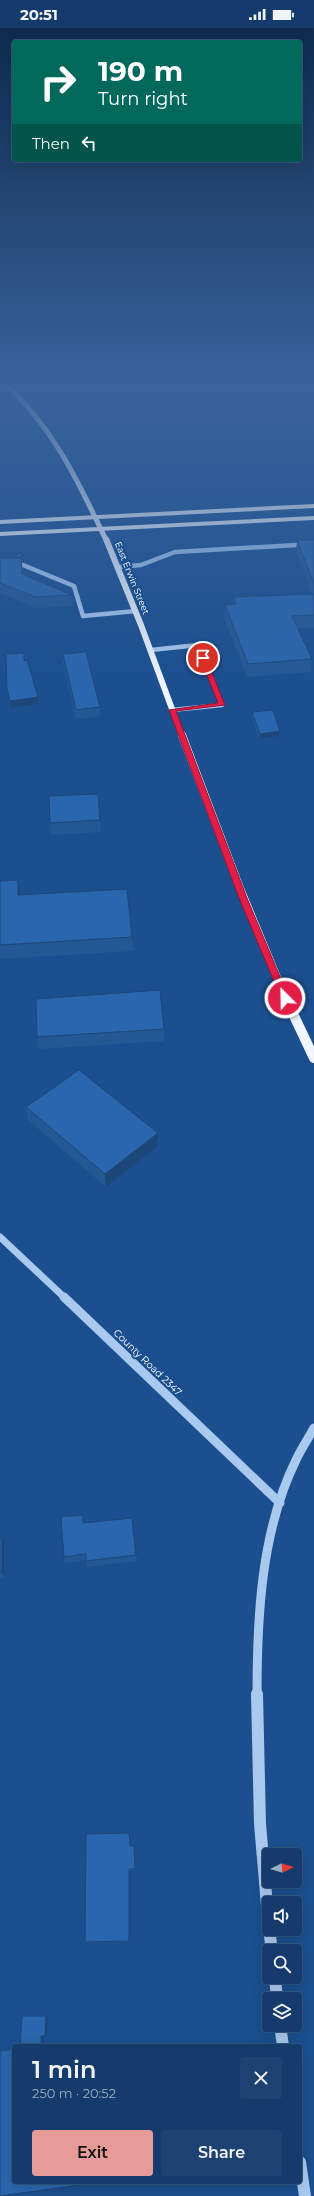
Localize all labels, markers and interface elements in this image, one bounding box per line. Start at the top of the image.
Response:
text: 20:51 [20,5,58,24]
text: 190 m [98,54,183,88]
icon: right [32,56,84,108]
text: Turn right [98,88,188,110]
icon: left [78,132,100,154]
text: Then [32,134,70,153]
street label: East Erwin Street [113,540,152,616]
pin [186,641,220,675]
icon: arrive [192,647,214,669]
position arrow [264,977,306,1019]
street label: County Road 2347 [111,1326,185,1399]
north arrow [262,1848,302,1888]
map controls [262,1848,302,2032]
button: sound [262,1896,302,1936]
button: search [262,1944,302,1984]
button: layers [262,1992,302,2032]
text: 1 min [32,2055,96,2084]
button: close [240,2057,282,2099]
text: 250 m · 20:52 [32,2085,116,2101]
button: Exit [32,2130,153,2176]
button: Share [161,2130,282,2176]

